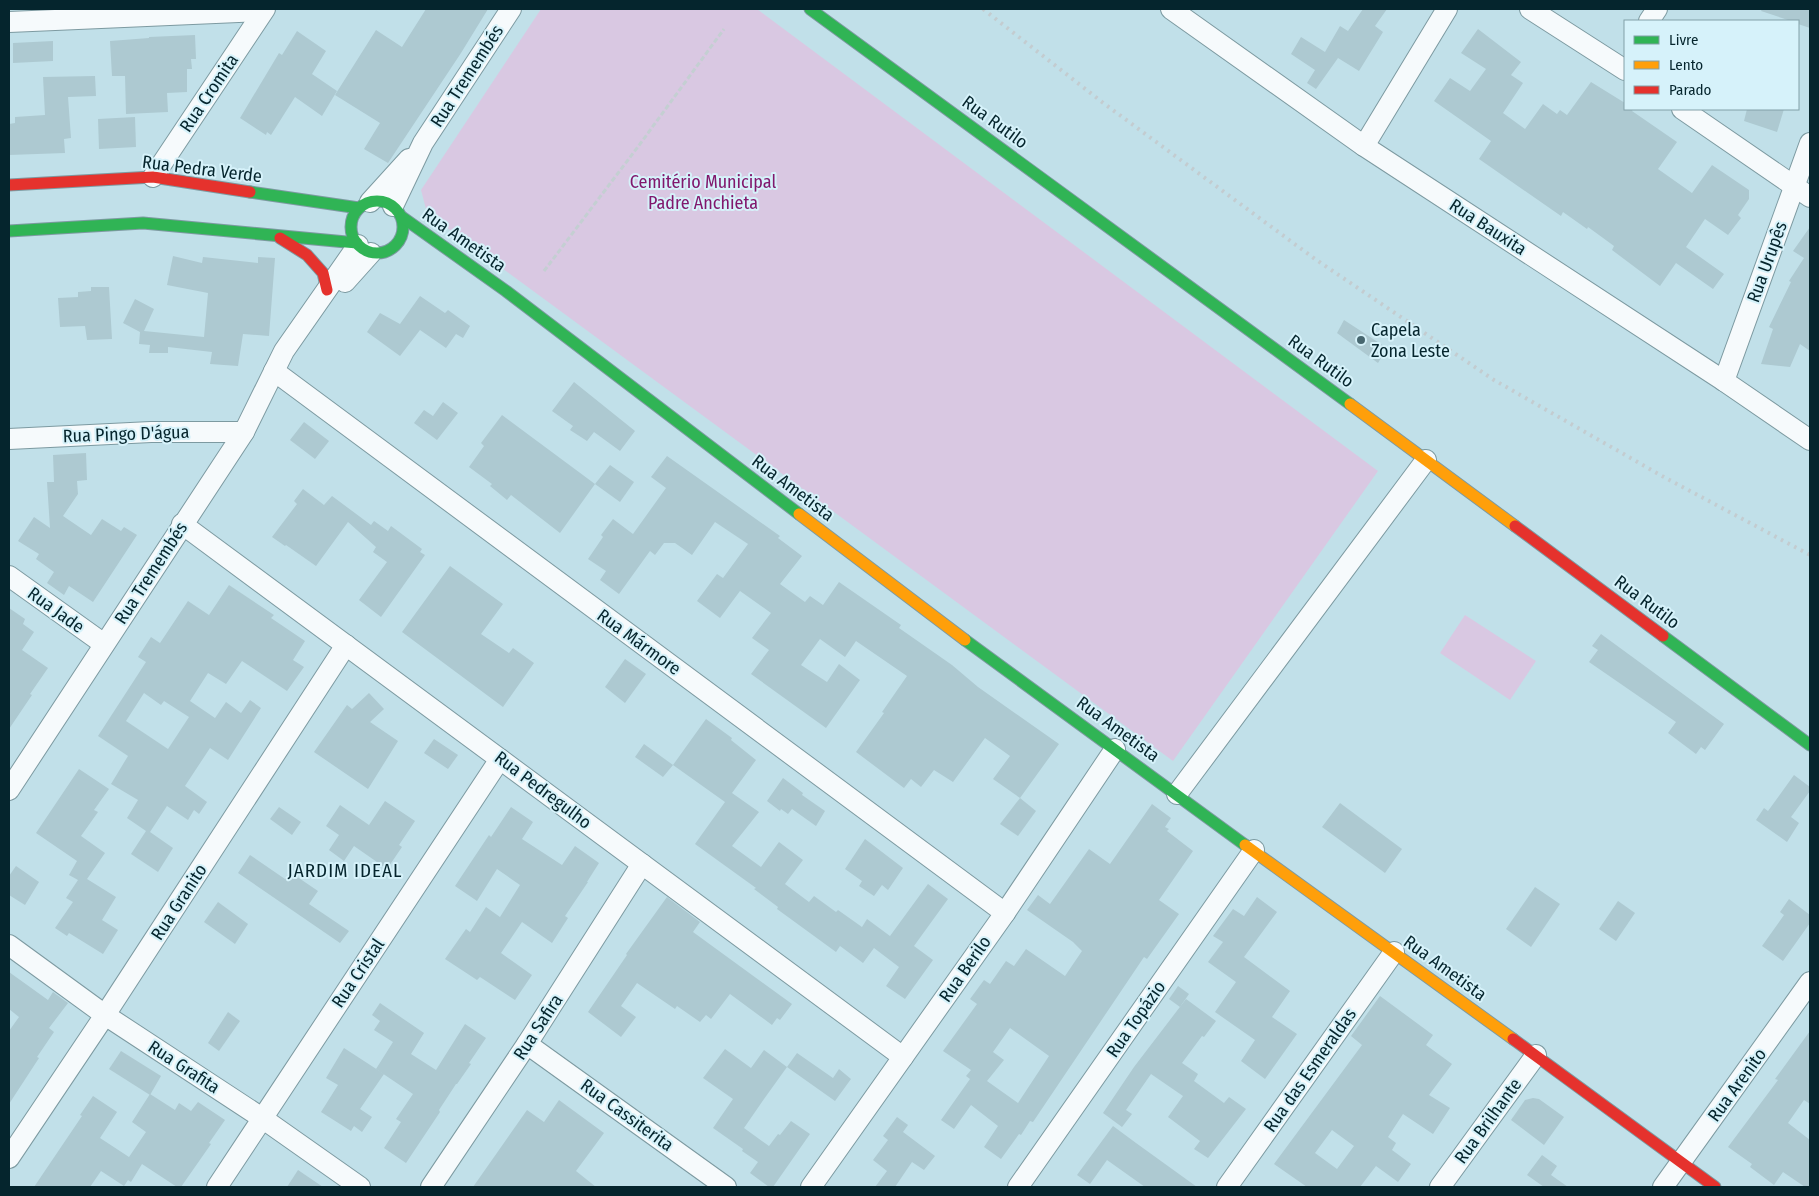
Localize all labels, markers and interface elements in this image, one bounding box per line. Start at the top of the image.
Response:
street label: Rua Tremembés [426,20,508,131]
legend [1624,20,1799,110]
text: Livre [1669,31,1698,49]
street label: Rua Cromita [175,50,243,136]
text: Lento [1669,56,1703,74]
text: Parado [1669,81,1712,99]
street label: Rua Rutilo [958,91,1032,153]
street label: Rua Pedra Verde [141,151,263,187]
park label: Cemitério Municipal Padre Anchieta [630,171,776,214]
street label: Rua Bauxita [1445,194,1531,260]
street label: Rua Ametista [418,203,510,277]
street label: Rua Urupês [1742,218,1792,306]
place label: Capela Zona Leste [1371,319,1450,362]
street label: Rua Rutilo [1284,330,1358,392]
marker: Capela Zona Leste [1355,334,1367,346]
street label: Rua Pingo D'água [62,421,190,447]
street label: Rua Ametista [748,450,839,526]
street label: Rua Tremembés [110,517,192,628]
street label: Rua Rutilo [1610,570,1684,634]
street label: Rua Jade [23,582,89,638]
street label: Rua Mármore [593,604,685,680]
street label: Rua Ametista [1072,692,1164,767]
street label: Rua Pedregulho [490,746,596,834]
district label: JARDIM IDEAL [288,859,402,882]
street label: Rua Granito [146,860,212,944]
street label: Rua Ametista [1399,931,1491,1006]
street label: Rua Berilo [934,932,996,1006]
street label: Rua Cristal [327,934,389,1012]
street label: Rua Topázio [1102,976,1170,1062]
street label: Rua Safira [509,990,567,1064]
street label: Rua das Esmeraldas [1259,1003,1361,1136]
street label: Rua Grafita [144,1036,224,1098]
street label: Rua Arenito [1703,1044,1771,1126]
street label: Rua Cassiterita [576,1074,678,1156]
street label: Rua Brilhante [1450,1074,1526,1168]

